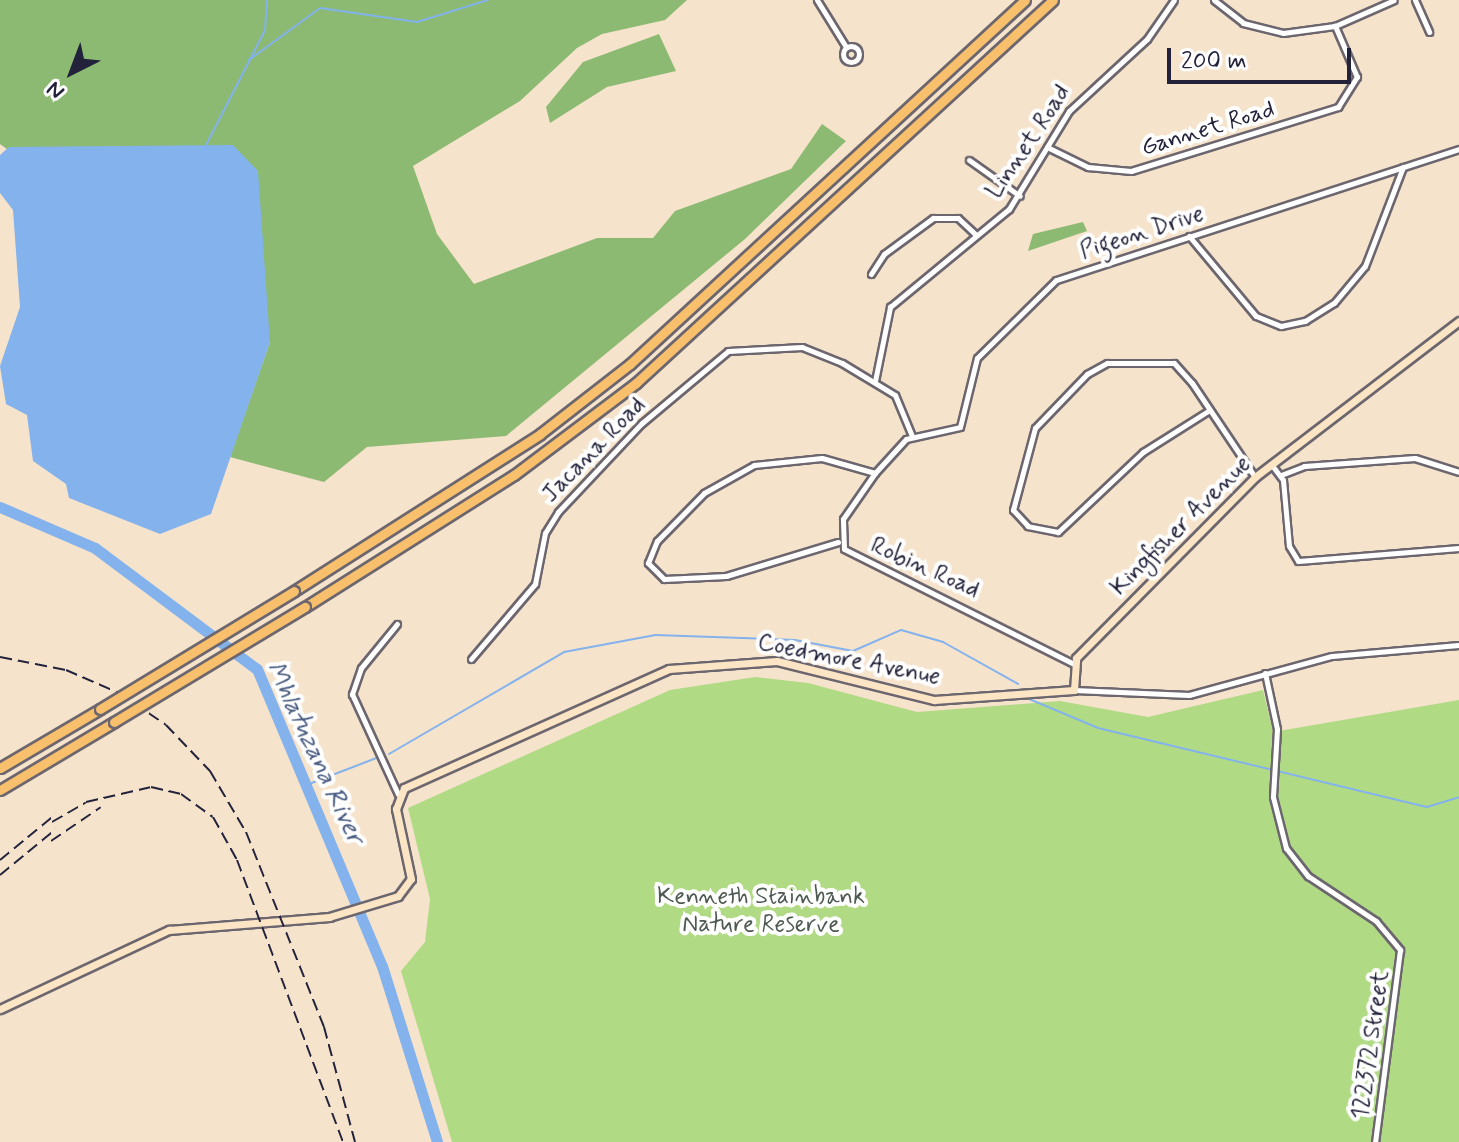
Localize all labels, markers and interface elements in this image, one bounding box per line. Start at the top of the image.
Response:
north arrow [32,32,112,112]
scale bar [1171,32,1355,82]
text: 200 m [1181,46,1247,77]
text: N [41,75,71,105]
street label: Linnet Road [980,80,1078,204]
street label: Gannet Road [1138,95,1278,163]
street label: Pigeon Drive [1077,199,1207,267]
street label: Jacana Road [536,391,652,509]
street label: Kingfisher Avenue [1106,451,1256,601]
street label: Robin Road [866,531,984,605]
street label: Coedmore Avenue [754,628,944,692]
water label: Mhlatuzana River [258,657,370,849]
park label: Kenneth Stainbank Nature Reserve [657,883,865,939]
street label: 122372 Street [1346,969,1396,1121]

